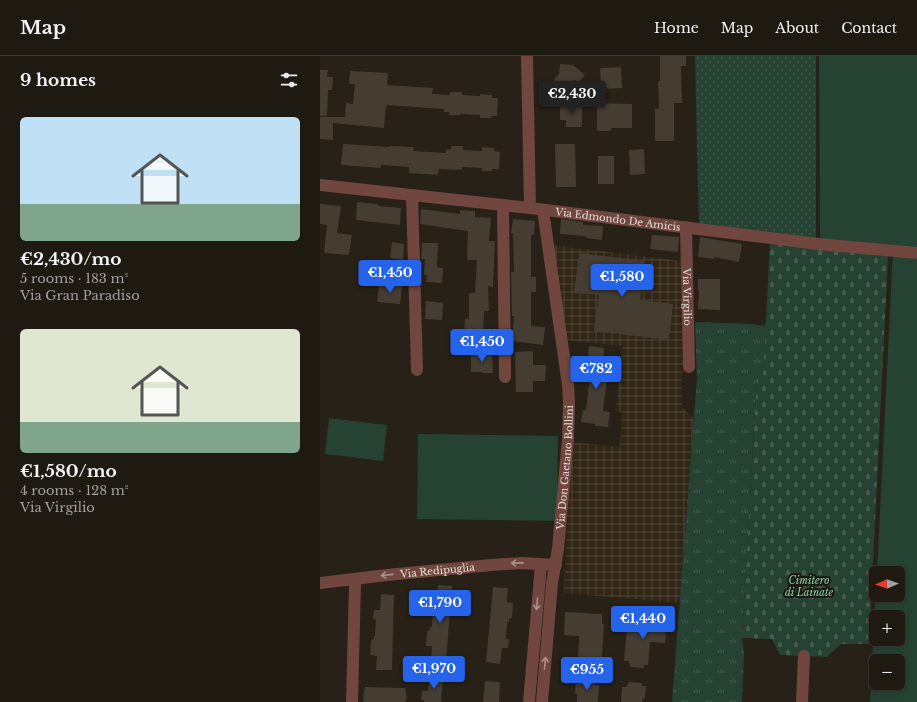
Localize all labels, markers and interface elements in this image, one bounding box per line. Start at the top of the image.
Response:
text: Map [20,16,66,39]
text: Home [654,19,699,37]
text: Map [721,19,753,37]
text: About [775,19,819,37]
text: Contact [841,19,897,37]
icon: filters [278,69,300,91]
text: 9 homes [20,70,96,91]
pin: €2,430 [539,81,605,115]
text: €2,430 [548,85,596,102]
icon: home [124,143,196,215]
street label: Via Edmondo De Amicis [554,205,682,233]
text: €2,430/mo [20,249,122,270]
pin: €1,450 [357,260,423,294]
text: €1,450 [367,264,413,281]
pin: €1,580 [589,264,655,298]
street label: Via Virgilio [680,267,695,326]
text: €1,580 [600,268,644,285]
text: 5 rooms · 183 m² [20,270,128,287]
text: Via Gran Paradiso [20,287,140,304]
pin: €1,450 [449,329,515,363]
text: €1,450 [459,333,505,350]
icon: home [124,355,196,427]
pin: €782 [572,356,620,390]
text: €782 [579,360,613,377]
street label: Via Don Gaetano Bollini [553,404,575,531]
text: €1,580/mo [20,461,117,482]
text: 4 rooms · 128 m² [20,482,129,499]
text: Via Virgilio [20,499,95,516]
one-way arrow [511,559,524,567]
street label: Via Redipuglia [398,560,476,580]
north arrow [869,566,905,602]
map controls [869,566,905,690]
one-way arrow [381,571,394,578]
park label: Cimitero di Lainate [785,574,834,599]
pin: €1,790 [407,590,473,624]
text: €1,790 [418,594,462,611]
one-way arrow [534,597,541,610]
pin: €1,440 [610,606,676,640]
text: €1,440 [620,610,666,627]
button: + [869,610,905,646]
button: − [869,654,905,690]
pin: €1,970 [401,656,467,690]
one-way arrow [542,657,549,670]
pin: €955 [563,657,611,691]
text: €1,970 [412,660,456,677]
text: €955 [570,661,604,678]

